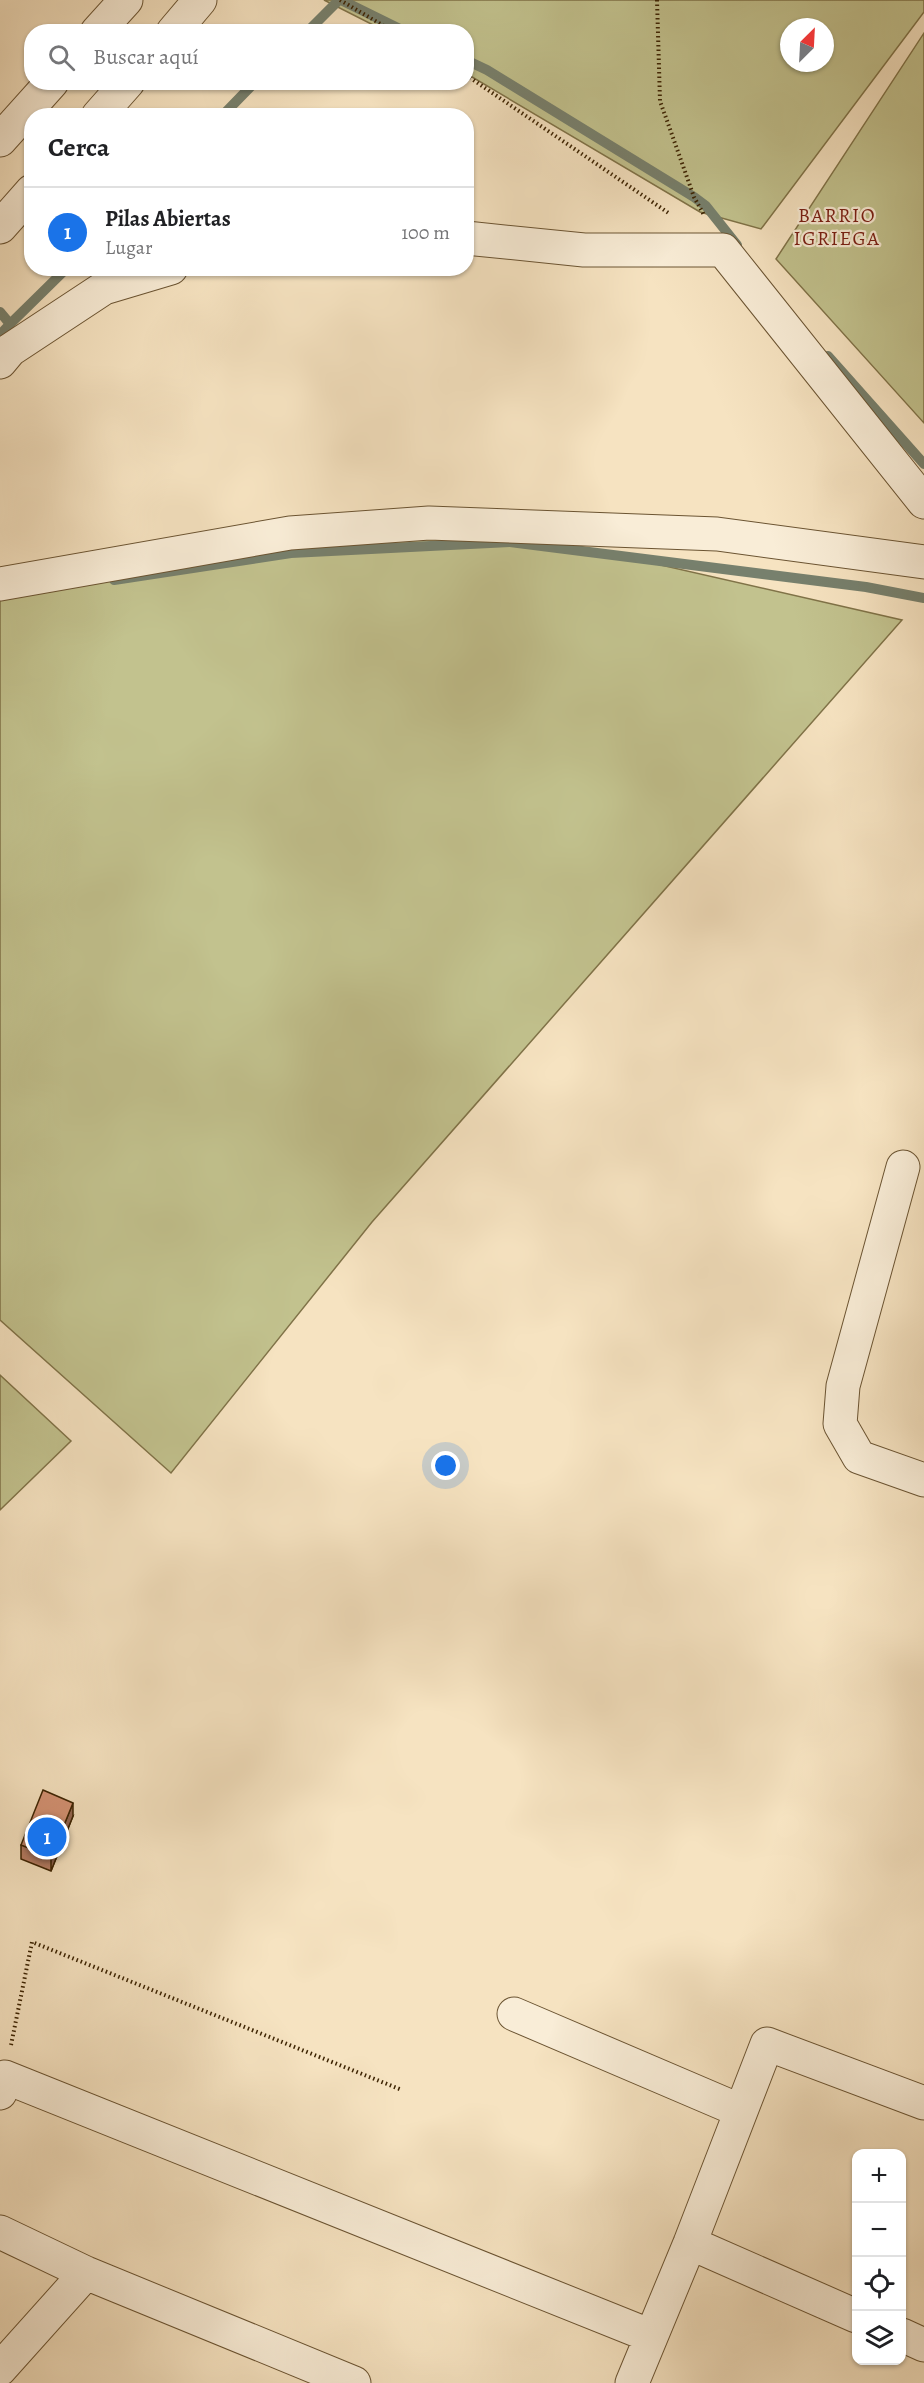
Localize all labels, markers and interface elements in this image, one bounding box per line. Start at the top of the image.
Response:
north arrow [780,18,834,72]
search box [24,24,474,90]
icon: search [45,41,78,74]
text: Buscar aquí [93,42,199,72]
text: Cerca [48,130,110,165]
district label: BARRIO IGRIEGA [794,202,880,252]
text: Pilas Abiertas [105,204,231,234]
text: 1 [64,219,71,246]
text: 100 m [401,219,450,246]
text: Lugar [105,234,153,261]
your location [431,1451,460,1480]
pin: 1 [28,1814,66,1860]
map controls [852,2149,906,2365]
button: + [852,2149,906,2203]
button: − [852,2203,906,2257]
button: locate [852,2257,906,2311]
button: layers [852,2311,906,2365]

